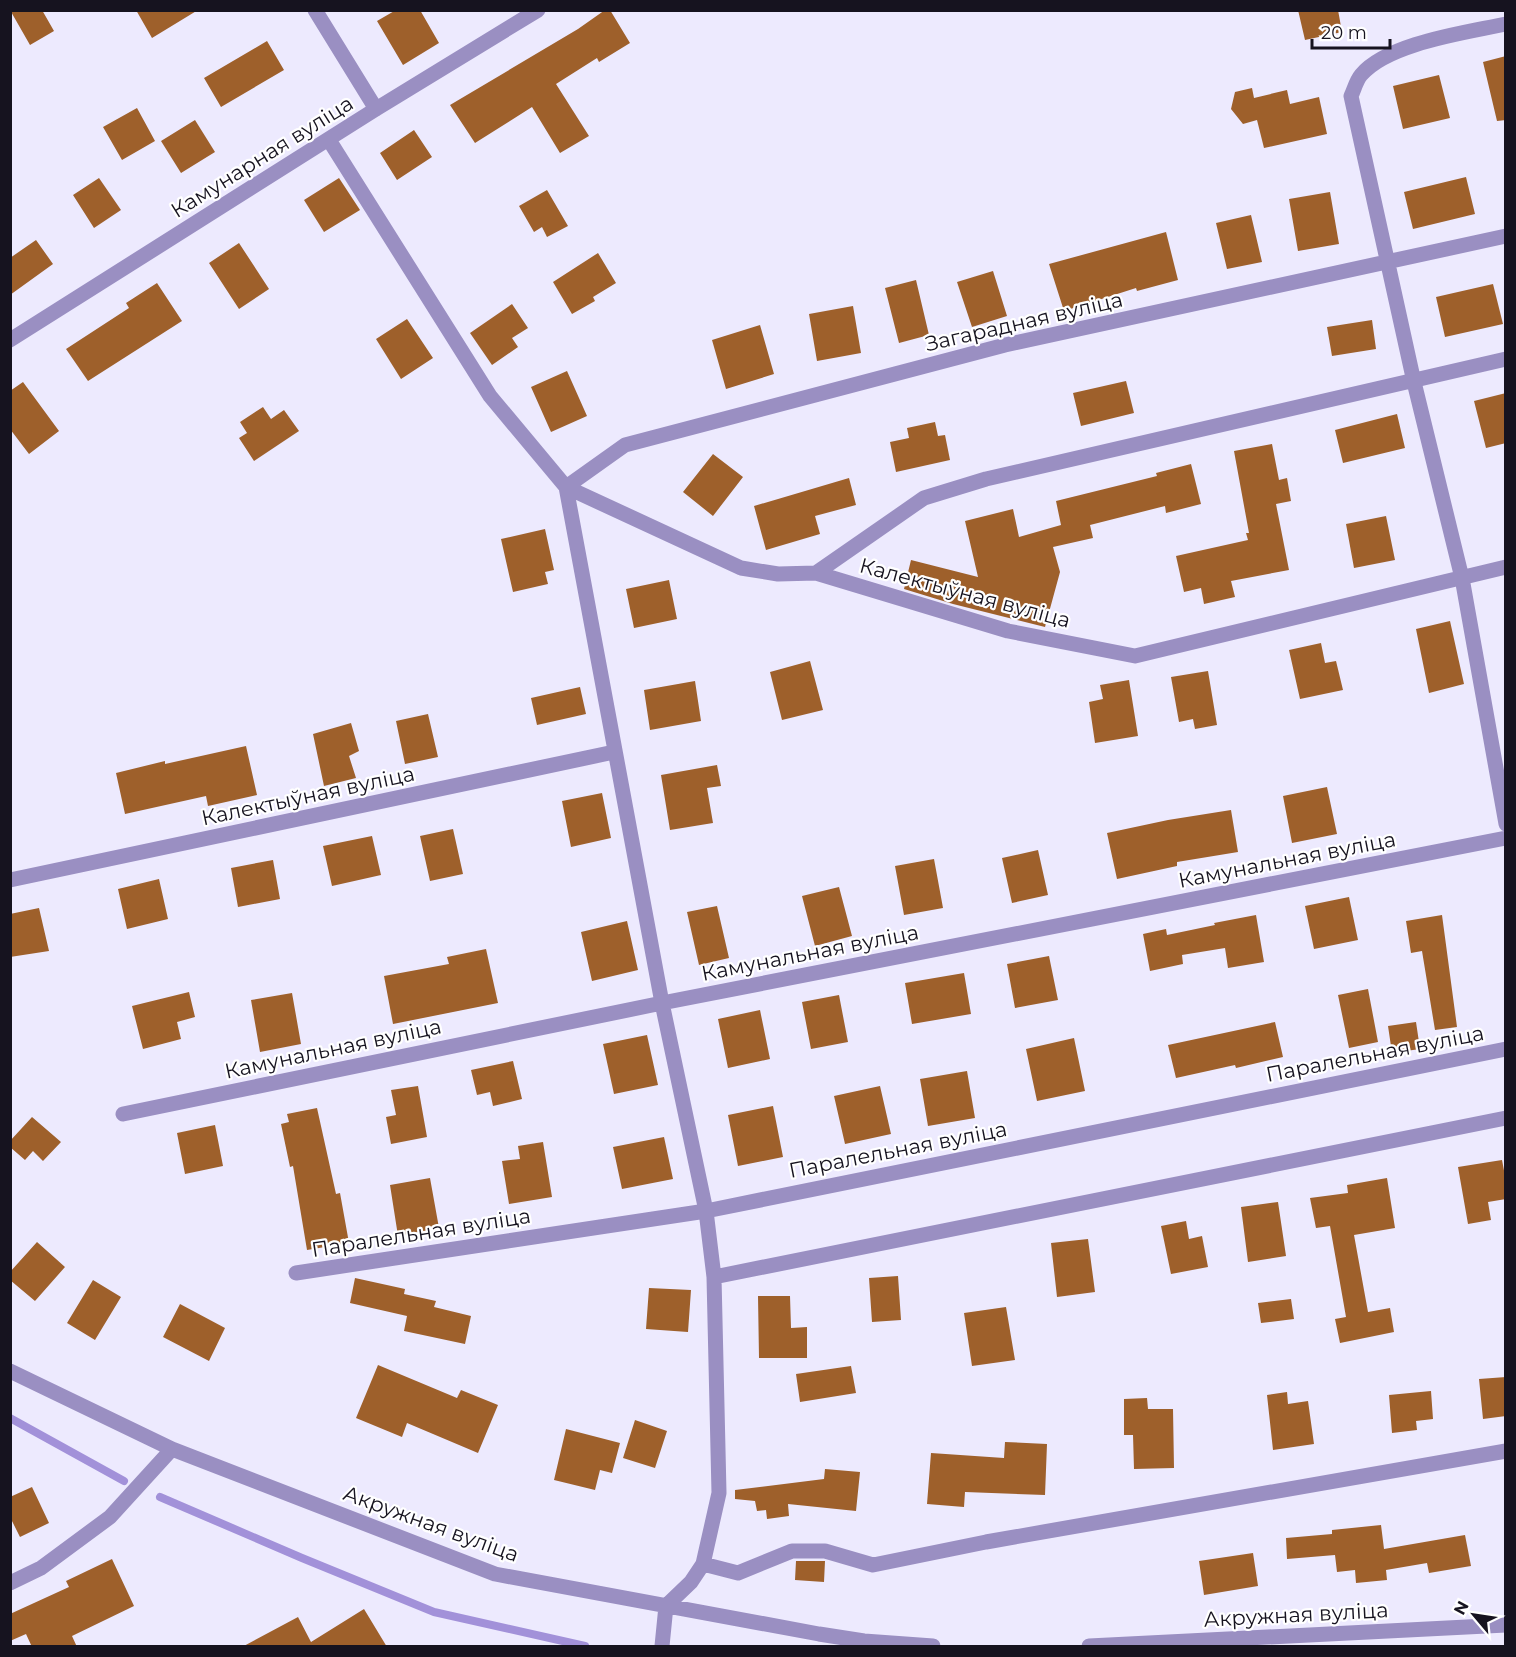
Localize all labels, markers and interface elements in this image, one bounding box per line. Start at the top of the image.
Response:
scale bar [1312,12,1390,50]
text: 20 m [1321,22,1367,44]
street label: Камунарная вуліца [166,90,357,223]
street label: Загарадная вуліца [923,287,1125,356]
street label: Калектыўная вуліца [857,552,1073,633]
street label: Калектыўная вуліца [199,761,417,830]
street label: Камунальная вуліца [1176,826,1398,893]
street label: Камунальная вуліца [699,919,921,986]
street label: Камунальная вуліца [222,1013,443,1084]
street label: Паралельная вуліца [1264,1020,1486,1087]
street label: Паралельная вуліца [787,1116,1009,1183]
street label: Паралельная вуліца [310,1203,532,1262]
street label: Акружная вуліца [340,1480,522,1567]
north arrow [1444,1585,1504,1645]
street label: Акружная вуліца [1203,1597,1389,1632]
text: N [1450,1598,1473,1618]

